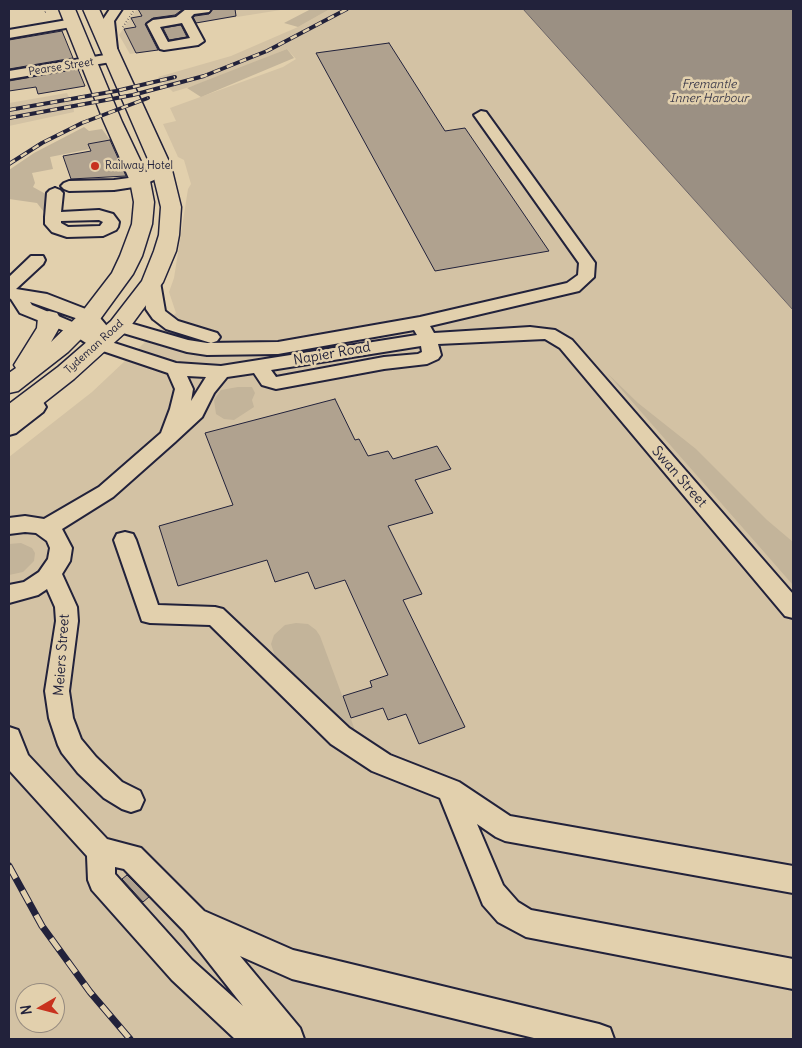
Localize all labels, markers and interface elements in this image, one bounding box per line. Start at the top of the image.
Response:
street label: Pearse Street [27,55,95,79]
water label: Fremantle Inner Harbour [670,78,748,106]
place label: Railway Hotel [105,159,173,173]
marker: Railway Hotel [89,160,101,172]
street label: Tydeman Road [62,317,126,377]
street label: Napier Road [292,339,372,369]
street label: Swan Street [648,443,710,511]
street label: Meiers Street [51,613,73,697]
north arrow [15,983,65,1033]
text: N [17,1004,36,1016]

